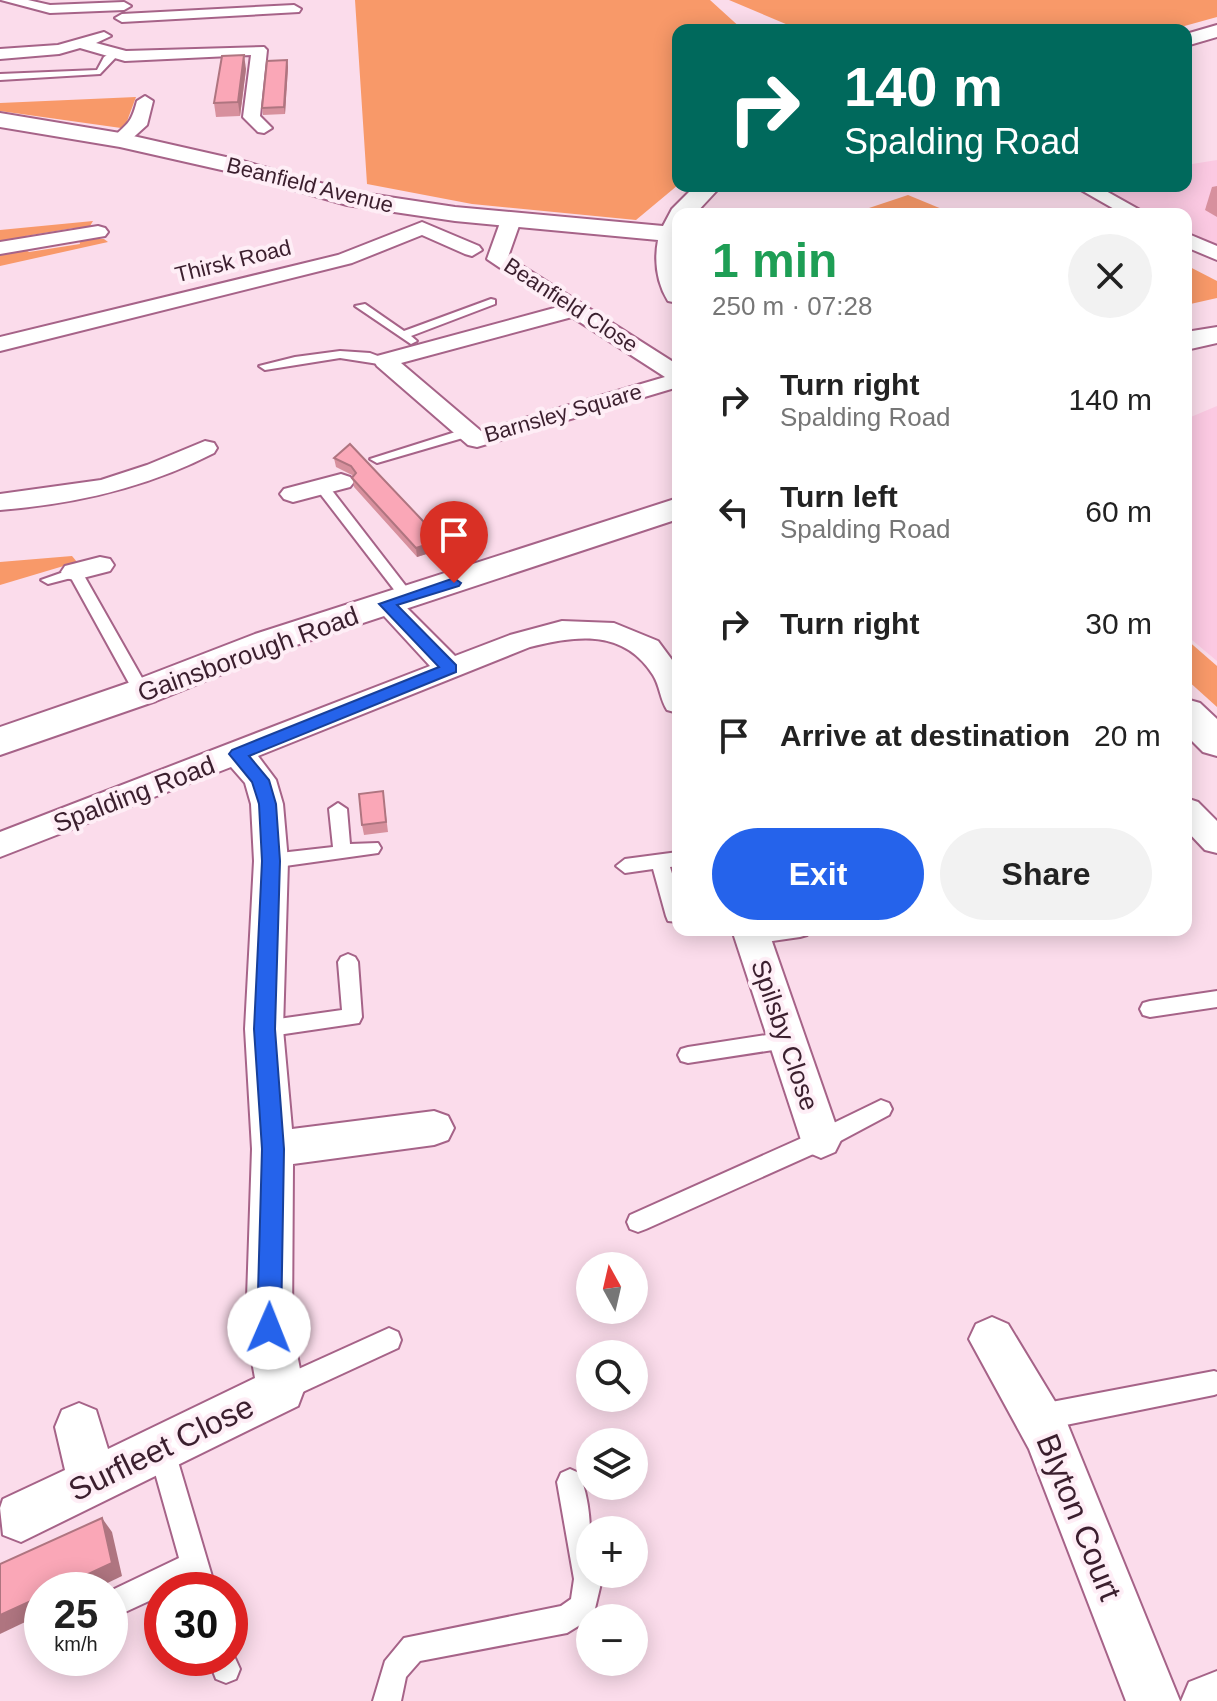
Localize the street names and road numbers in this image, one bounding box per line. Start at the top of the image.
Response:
street label: Beanfield Avenue [224,152,396,218]
street label: Thirsk Road [172,235,294,287]
street label: Beanfield Close [500,253,642,357]
street label: Barnsley Square [481,379,645,447]
street label: Gainsborough Road [134,600,362,708]
street label: Spalding Road [49,749,219,839]
street label: Spilsby Close [745,956,825,1114]
street label: Surfleet Close [63,1388,259,1508]
street label: Blyton Court [1029,1429,1129,1605]

